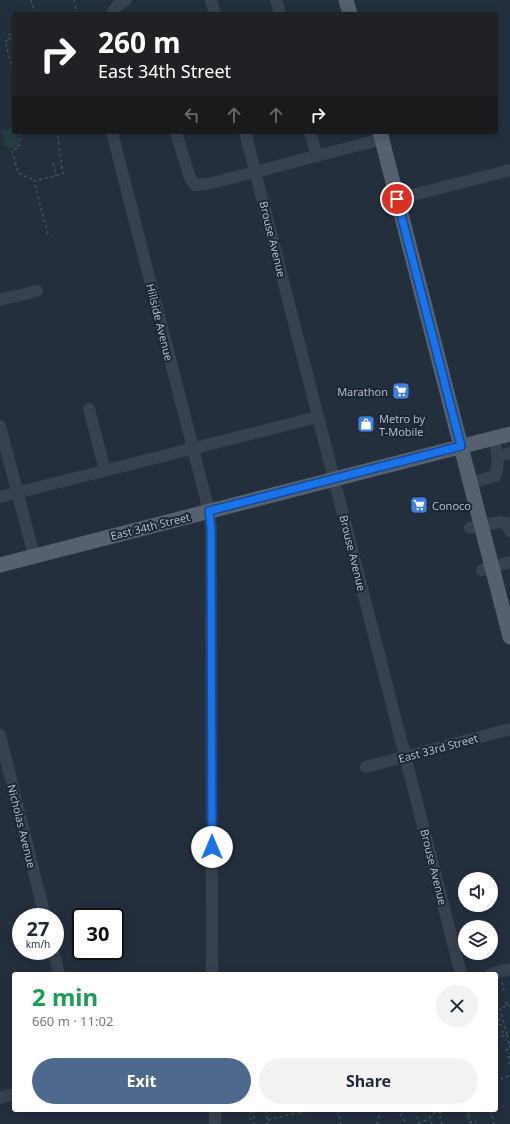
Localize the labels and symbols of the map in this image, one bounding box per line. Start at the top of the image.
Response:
pin [380,182,414,216]
street label: Brouse Avenue [256,199,290,279]
street label: Hillside Avenue [143,282,177,362]
supermarket icon: Marathon [391,381,411,401]
place label: Marathon [337,384,388,399]
place label: Metro by T-Mobile [379,411,426,439]
shop icon: Metro by T-Mobile [356,414,376,434]
supermarket icon: Conoco [409,495,429,515]
place label: Conoco [432,498,471,513]
street label: East 34th Street [109,509,191,543]
street label: Brouse Avenue [336,513,370,593]
street label: East 33rd Street [397,730,479,766]
street label: Nicholas Avenue [4,783,40,869]
position arrow [191,826,233,868]
street label: Brouse Avenue [417,827,451,907]
speed limit sign: 30 [72,908,124,960]

